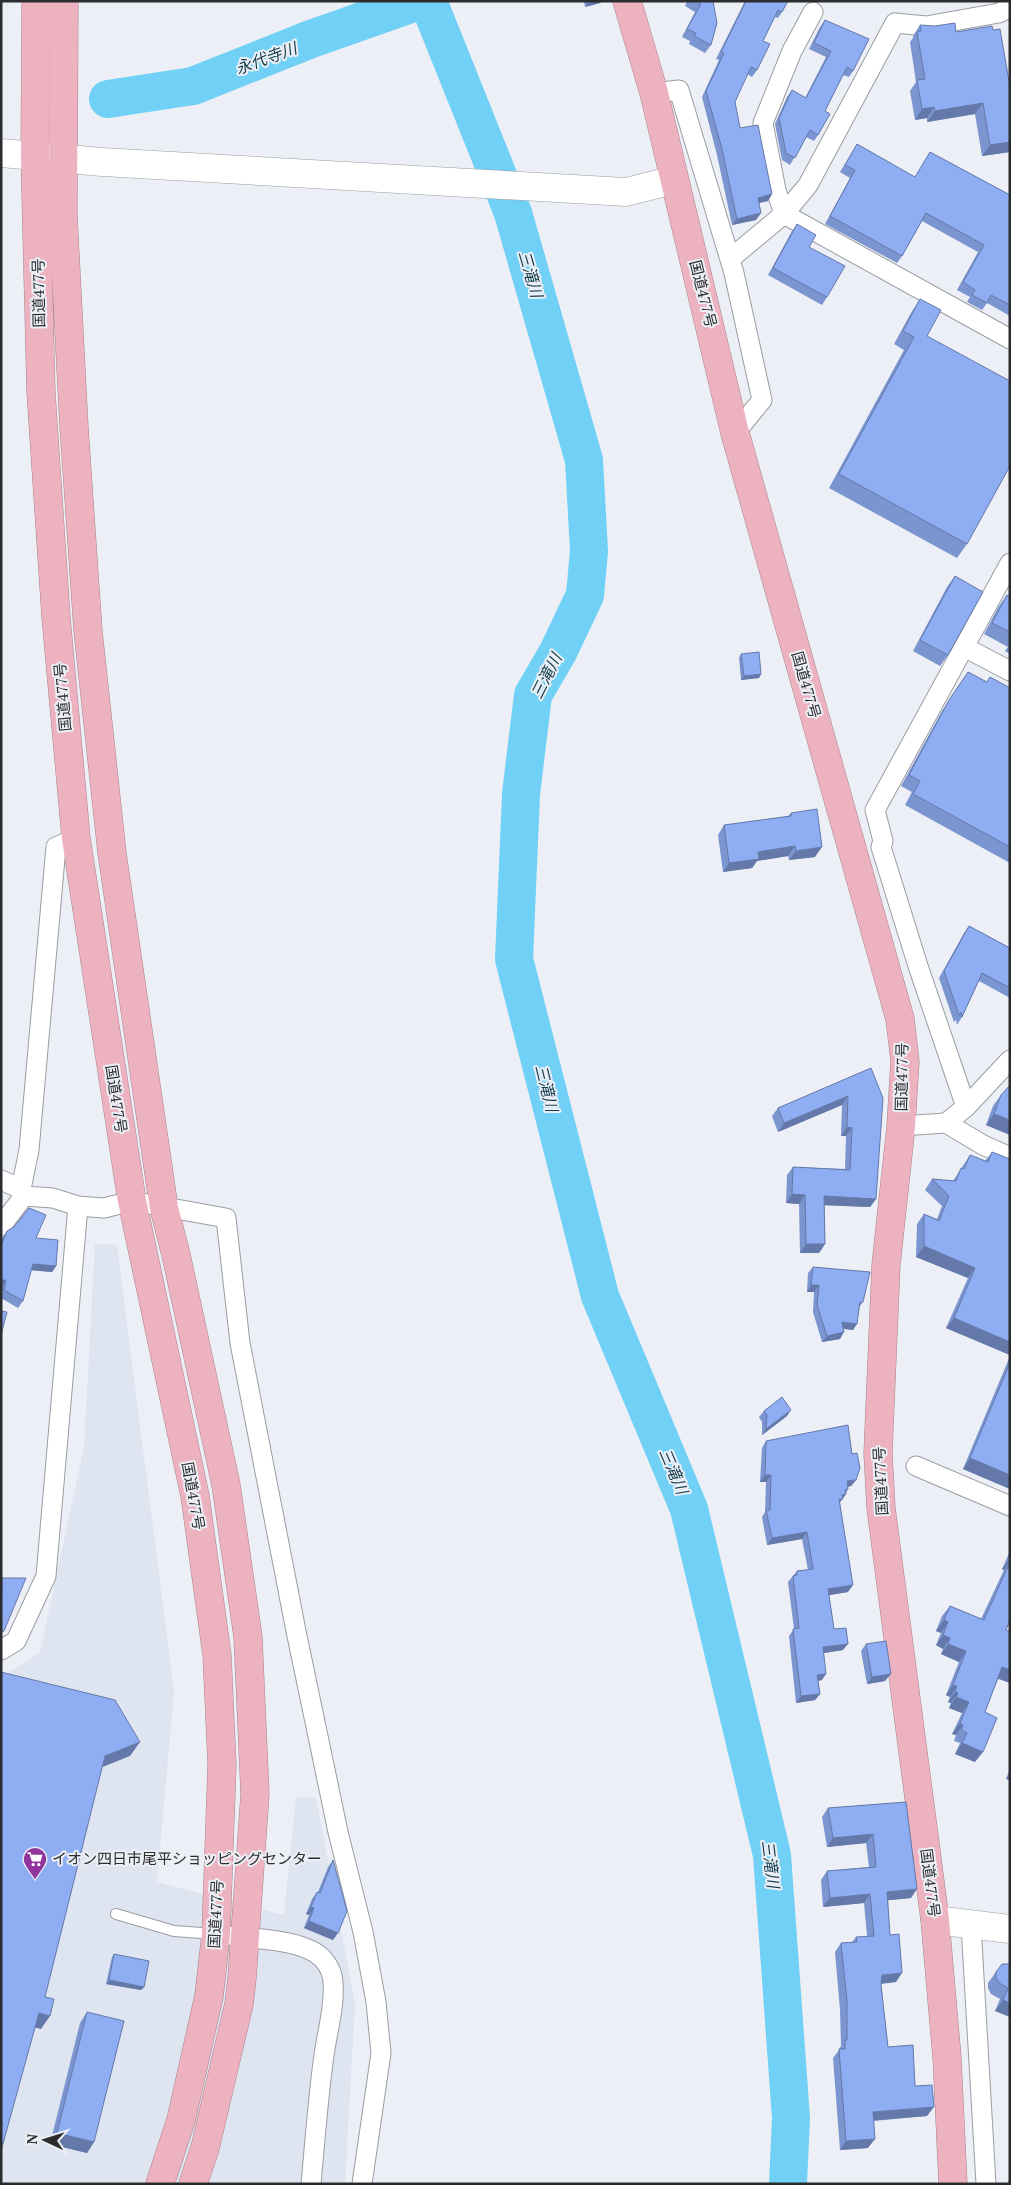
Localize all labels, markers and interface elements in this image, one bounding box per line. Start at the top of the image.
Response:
water label: 永代寺川 [232,36,302,79]
water label: 三滝川 [514,248,549,302]
street label: 国道477号 [27,258,49,328]
street label: 国道477号 [686,258,722,330]
water label: 三滝川 [525,648,568,702]
street label: 国道477号 [788,649,826,721]
street label: 国道477号 [49,662,75,732]
street label: 国道477号 [890,1042,912,1112]
water label: 三滝川 [531,1062,564,1116]
street label: 国道477号 [102,1063,132,1134]
water label: 三滝川 [654,1445,694,1499]
street label: 国道477号 [868,1446,892,1516]
street label: 国道477号 [178,1460,210,1532]
water label: 三滝川 [757,1839,785,1891]
supermarket icon: イオン四日市尾平ショッピングセンター [22,1846,48,1880]
street label: 国道477号 [917,1847,945,1918]
place label: イオン四日市尾平ショッピングセンター [52,1848,322,1868]
street label: 国道477号 [203,1879,227,1949]
north arrow [20,2115,70,2165]
text: N [22,2133,41,2145]

